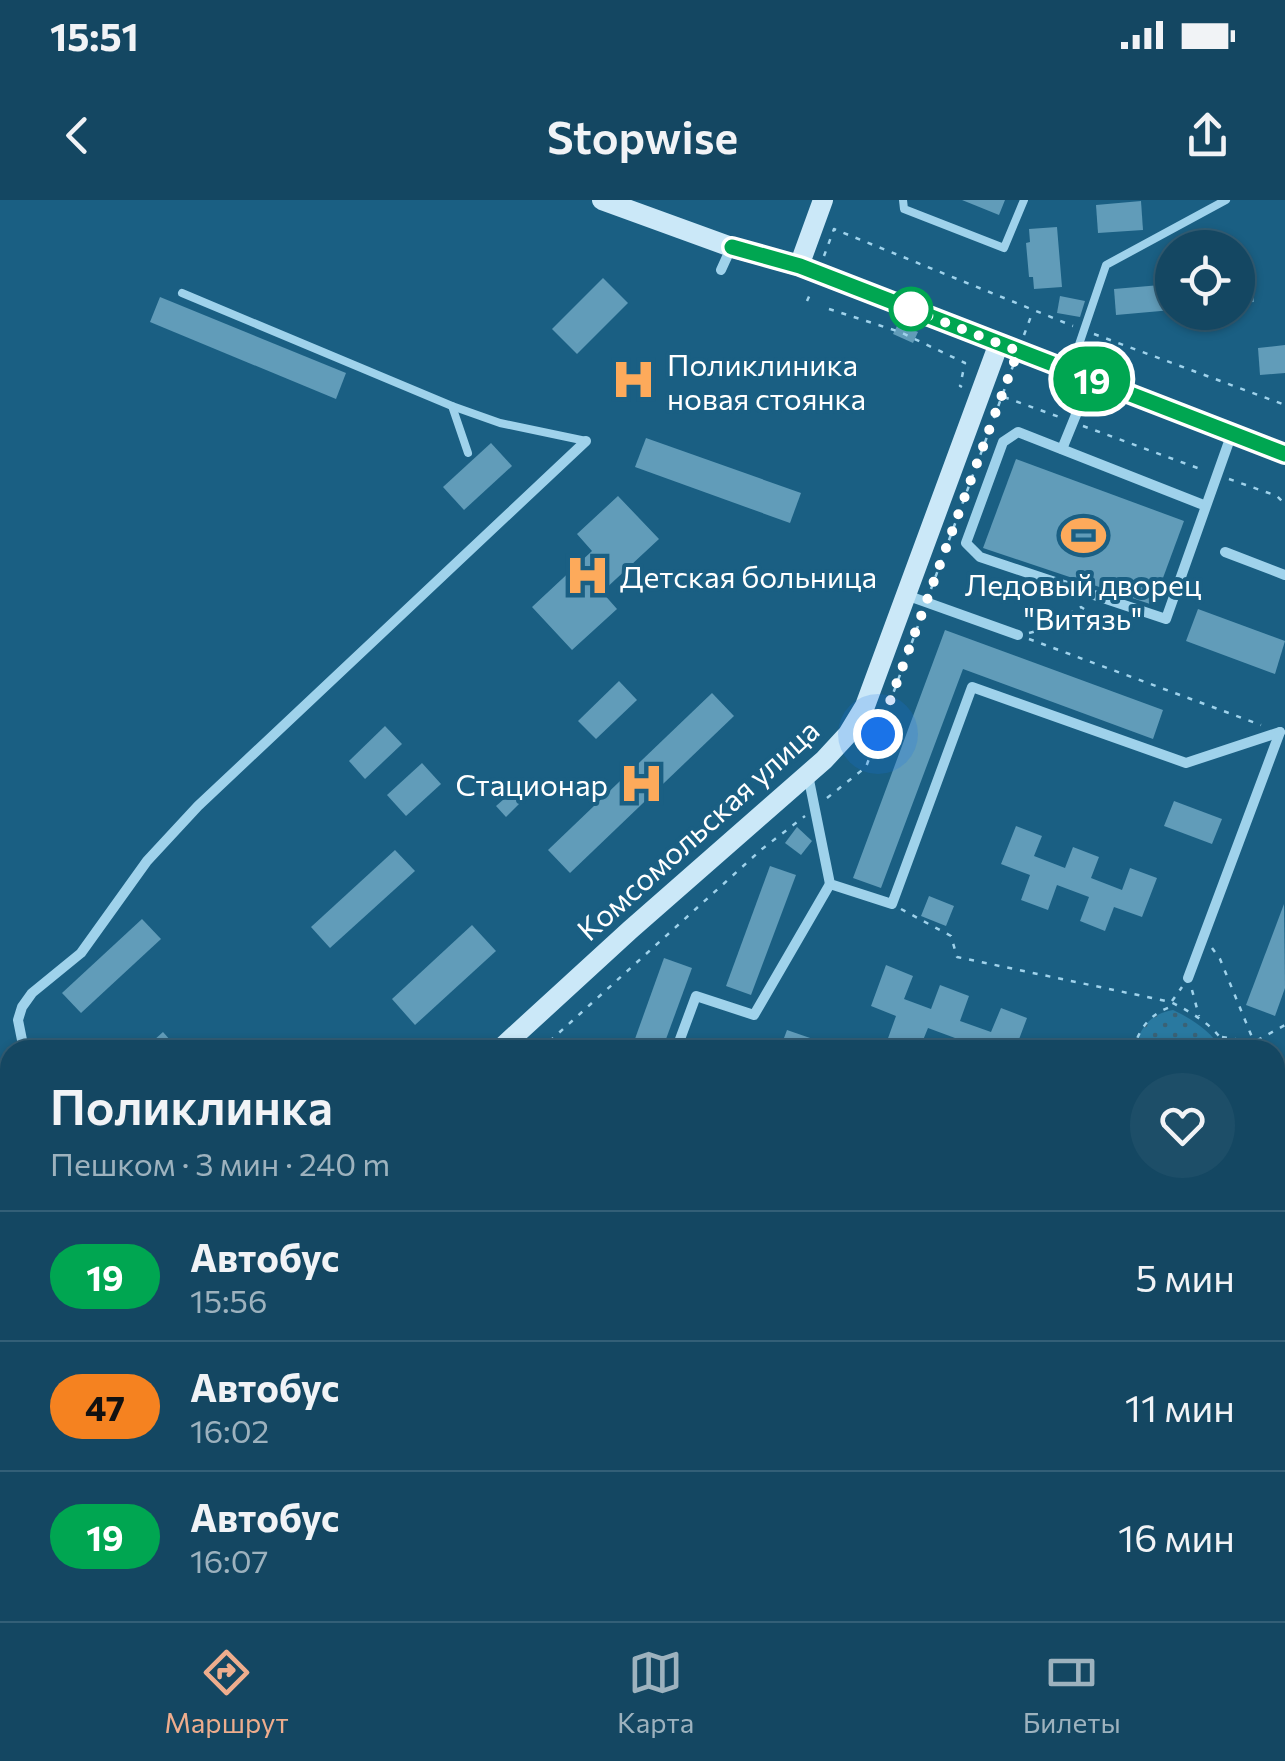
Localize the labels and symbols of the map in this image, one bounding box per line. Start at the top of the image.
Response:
unlabelled marker [890,288,932,330]
place label: Поликлиника новая стоянка [667,345,866,416]
line badge: 19 [1047,346,1137,412]
hospital icon: Поликлиника новая стоянка [610,356,658,404]
sports icon: Ледовый дворец "Витязь" [1059,512,1107,560]
hospital icon: Детская больница [563,551,611,599]
place label: Детская больница [620,557,877,594]
place label: Ледовый дворец "Витязь" [965,565,1201,636]
your location [853,709,903,759]
street label: Комсомольская улица [568,711,826,947]
hospital icon: Стационар [617,759,665,807]
place label: Стационар [455,765,608,802]

